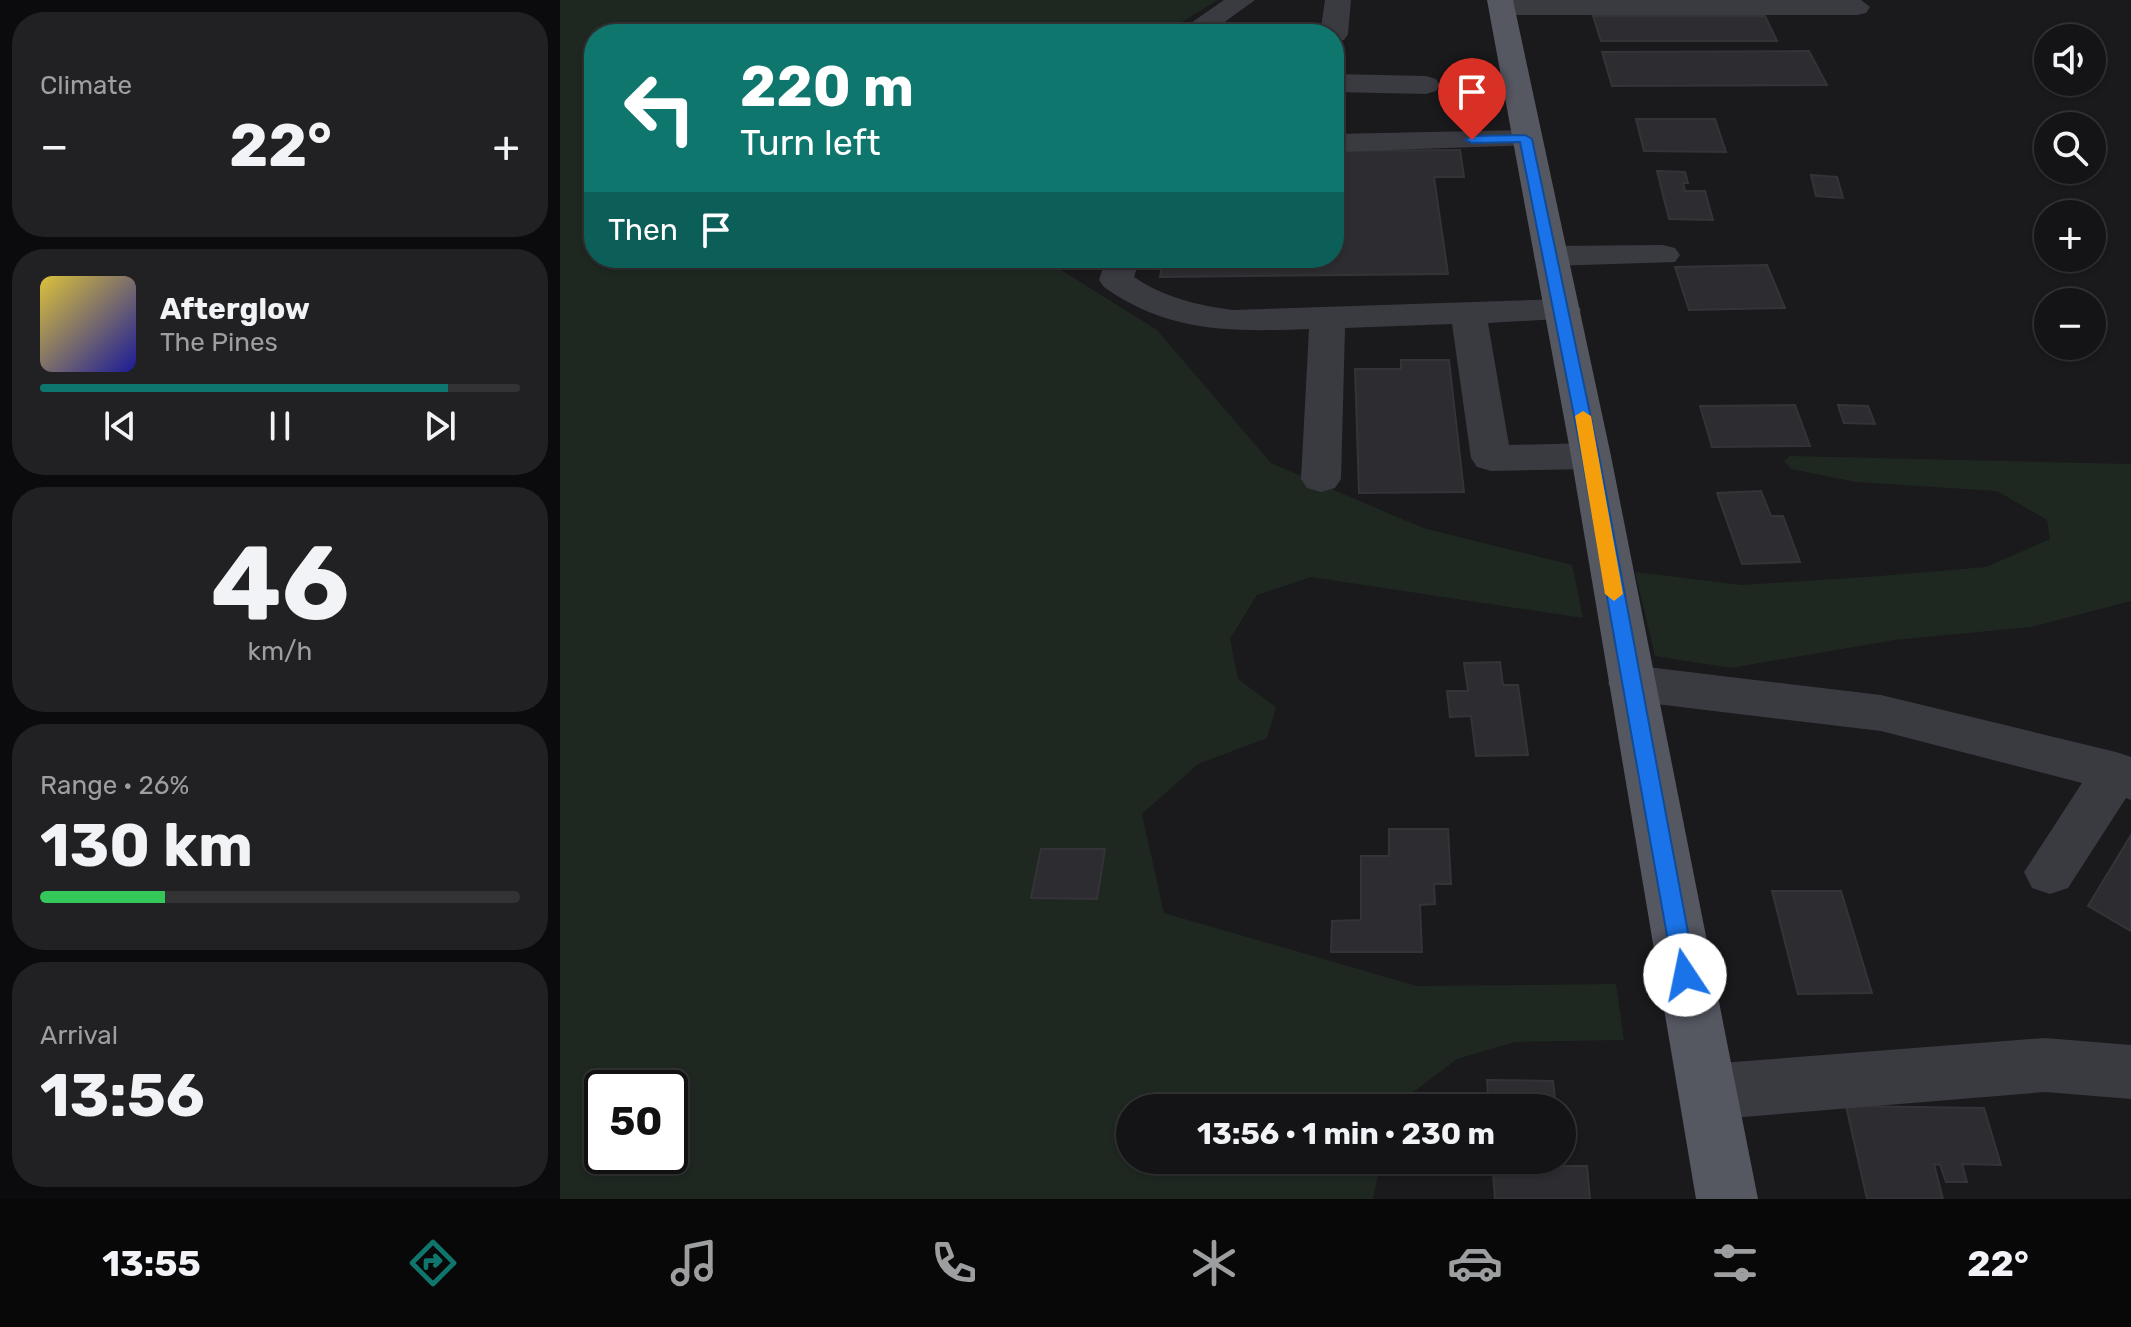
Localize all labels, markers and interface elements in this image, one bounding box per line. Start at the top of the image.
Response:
map controls [2034,24,2106,360]
button: sound [2034,24,2106,96]
text: 220 m [740,54,914,120]
icon: left [608,56,712,160]
pin [1438,58,1506,140]
text: Climate [40,70,132,101]
icon: arrive [1450,70,1494,114]
text: 22° [229,110,332,181]
button: search [2034,112,2106,184]
text: − [40,120,69,172]
text: + [493,120,520,172]
text: Turn left [740,121,881,164]
button: + [2034,200,2106,272]
icon: arrive [694,208,738,252]
text: Then [608,212,678,248]
button: − [2034,288,2106,360]
text: Afterglow [160,291,310,327]
text: The Pines [160,327,278,358]
icon: previous [98,404,142,448]
icon: pause [258,404,302,448]
icon: next [418,404,462,448]
text: 46 [211,522,349,645]
text: km/h [248,636,312,667]
text: Range · 26% [40,770,189,801]
text: 130 km [40,810,253,881]
position arrow [1643,933,1727,1017]
text: Arrival [40,1020,118,1051]
text: 13:56 [40,1060,205,1131]
speed limit sign: 50 [584,1070,688,1174]
text: 13:56 · 1 min · 230 m [1197,1116,1495,1152]
icon: directions [405,1235,461,1291]
icon: music [666,1235,722,1291]
icon: phone [926,1235,982,1291]
icon: climate [1186,1235,1242,1291]
icon: car [1447,1235,1503,1291]
icon: filters [1707,1235,1763,1291]
text: 13:55 [102,1242,201,1285]
text: 22° [1967,1242,2029,1285]

